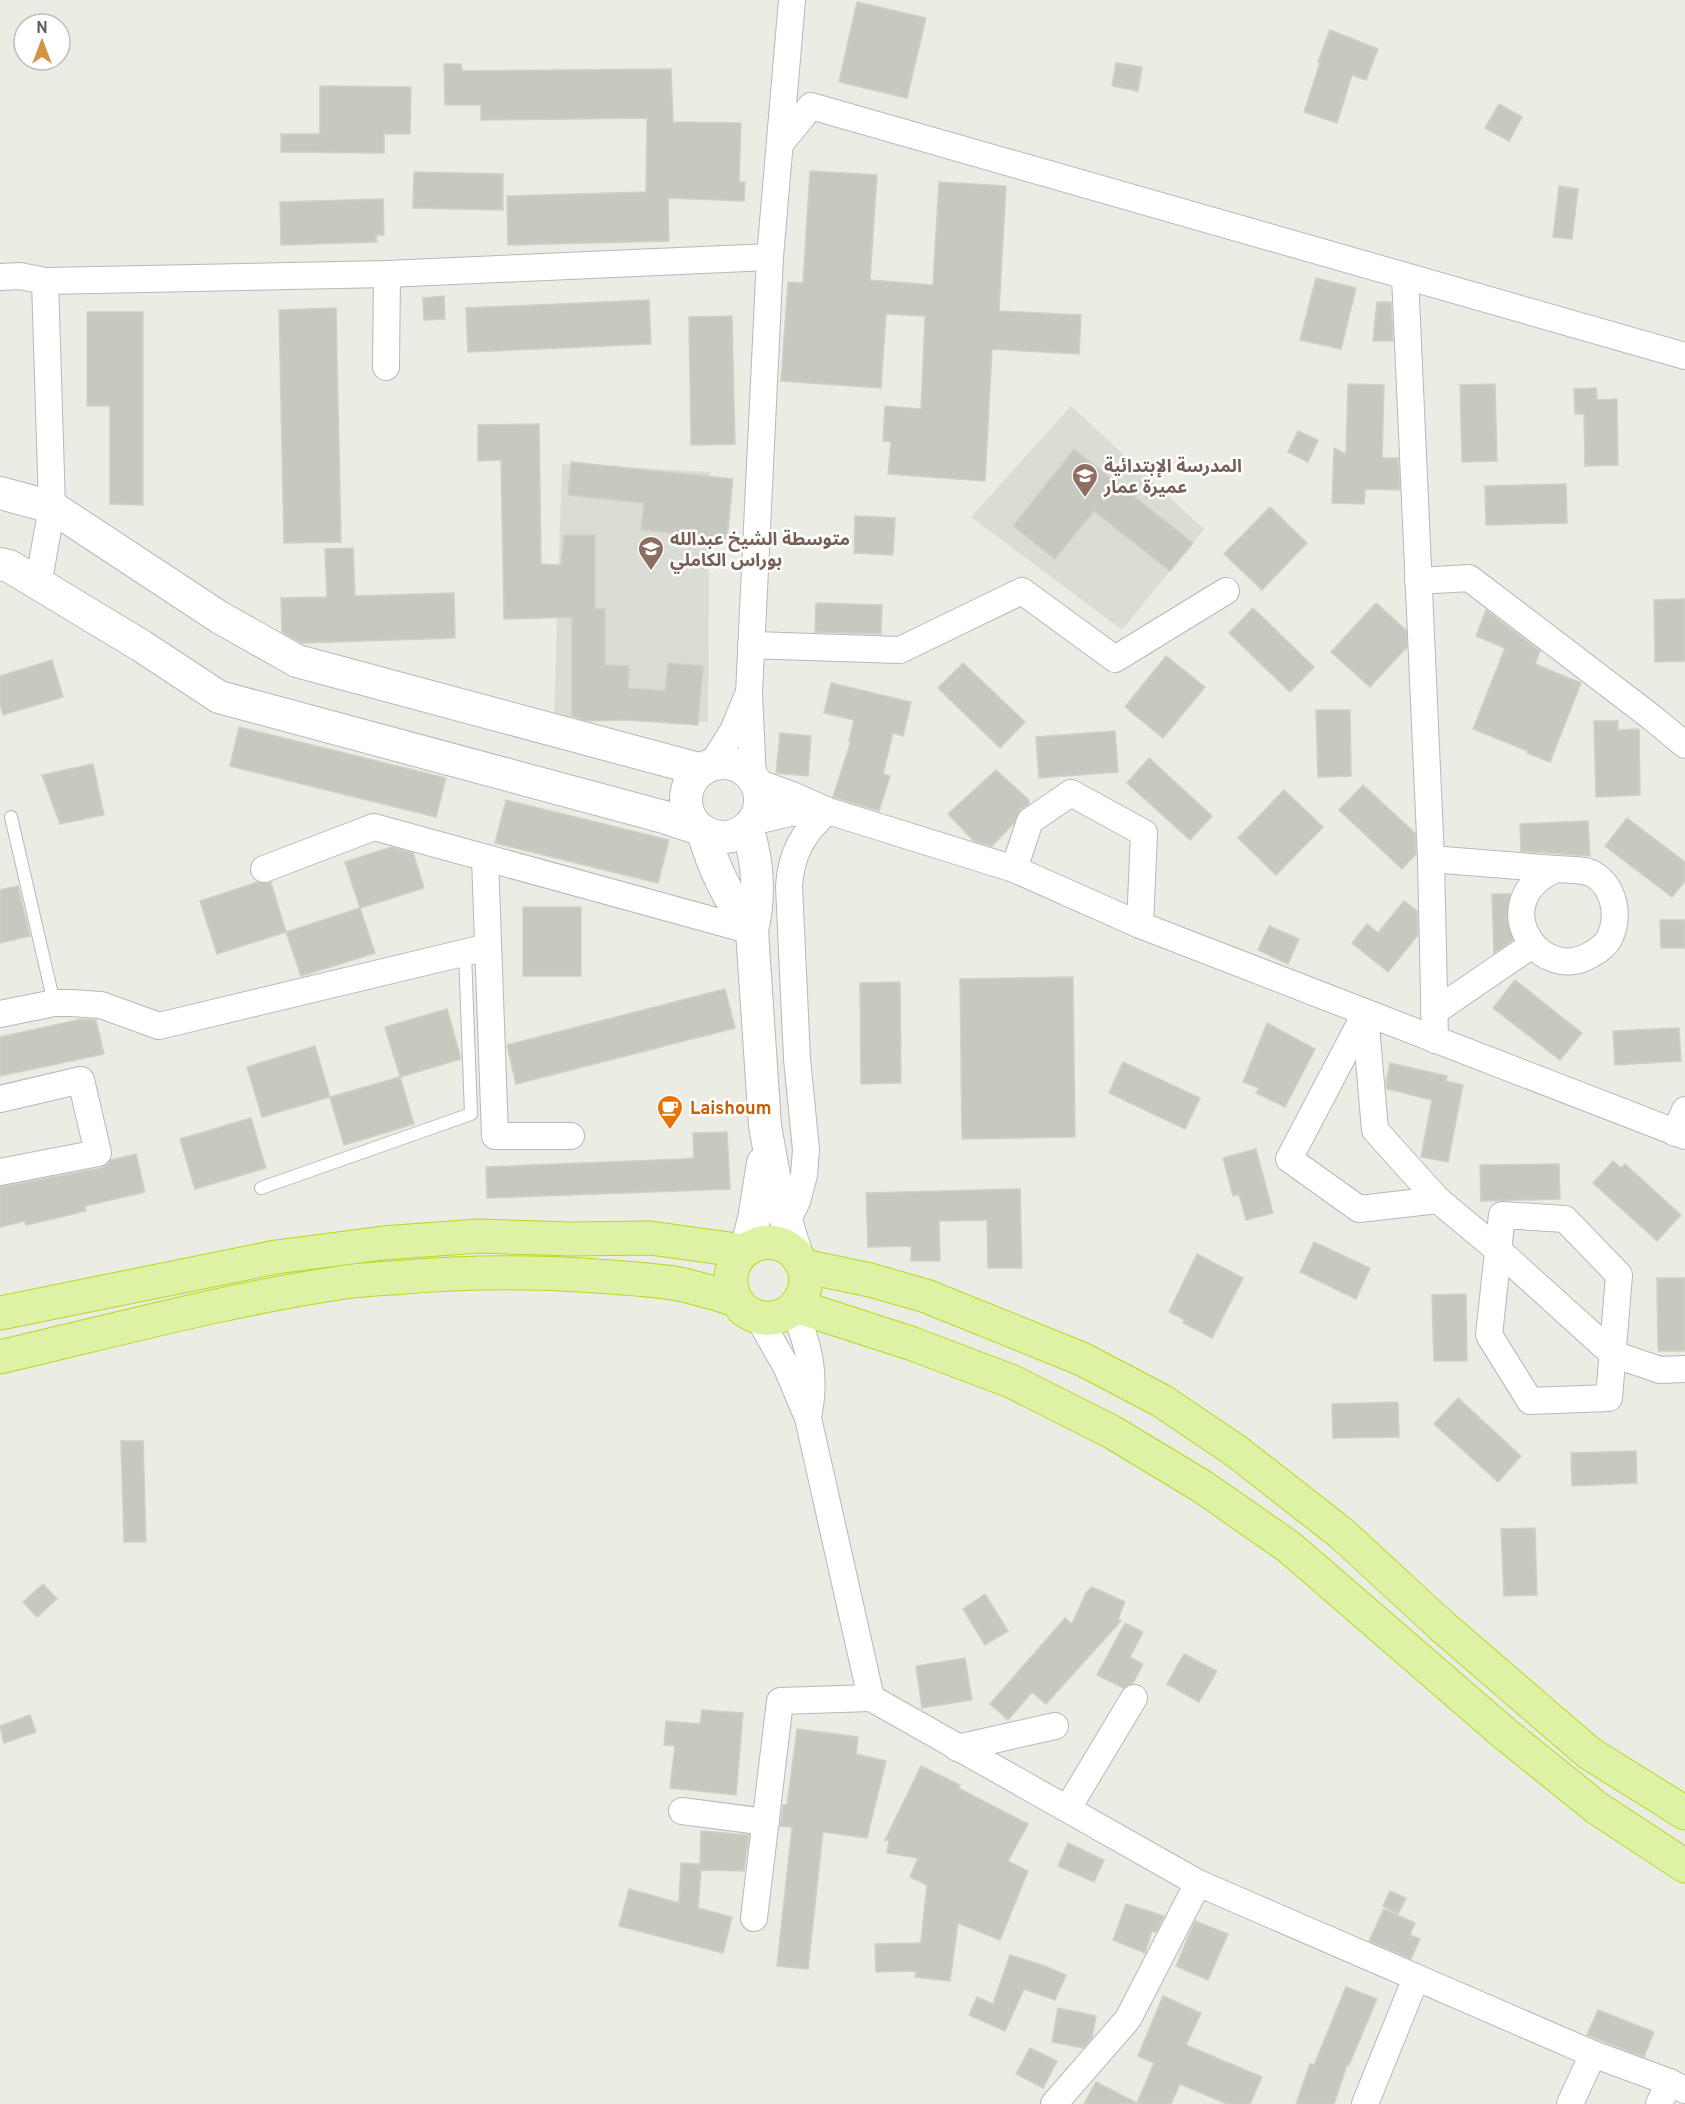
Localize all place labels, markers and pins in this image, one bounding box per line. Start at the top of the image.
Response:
place label: المدرسة الإبتدائية عميرة عمار [1103,456,1242,500]
school or university icon: المدرسة الإبتدائية عميرة عمار [1070,461,1100,499]
place label: متوسطة الشيخ عبدالله بوراس الكاملي [670,529,850,574]
school or university icon: متوسطة الشيخ عبدالله بوراس الكاملي [636,534,666,572]
cafe icon: Laishoum [655,1093,685,1131]
place label: Laishoum [690,1098,772,1121]

